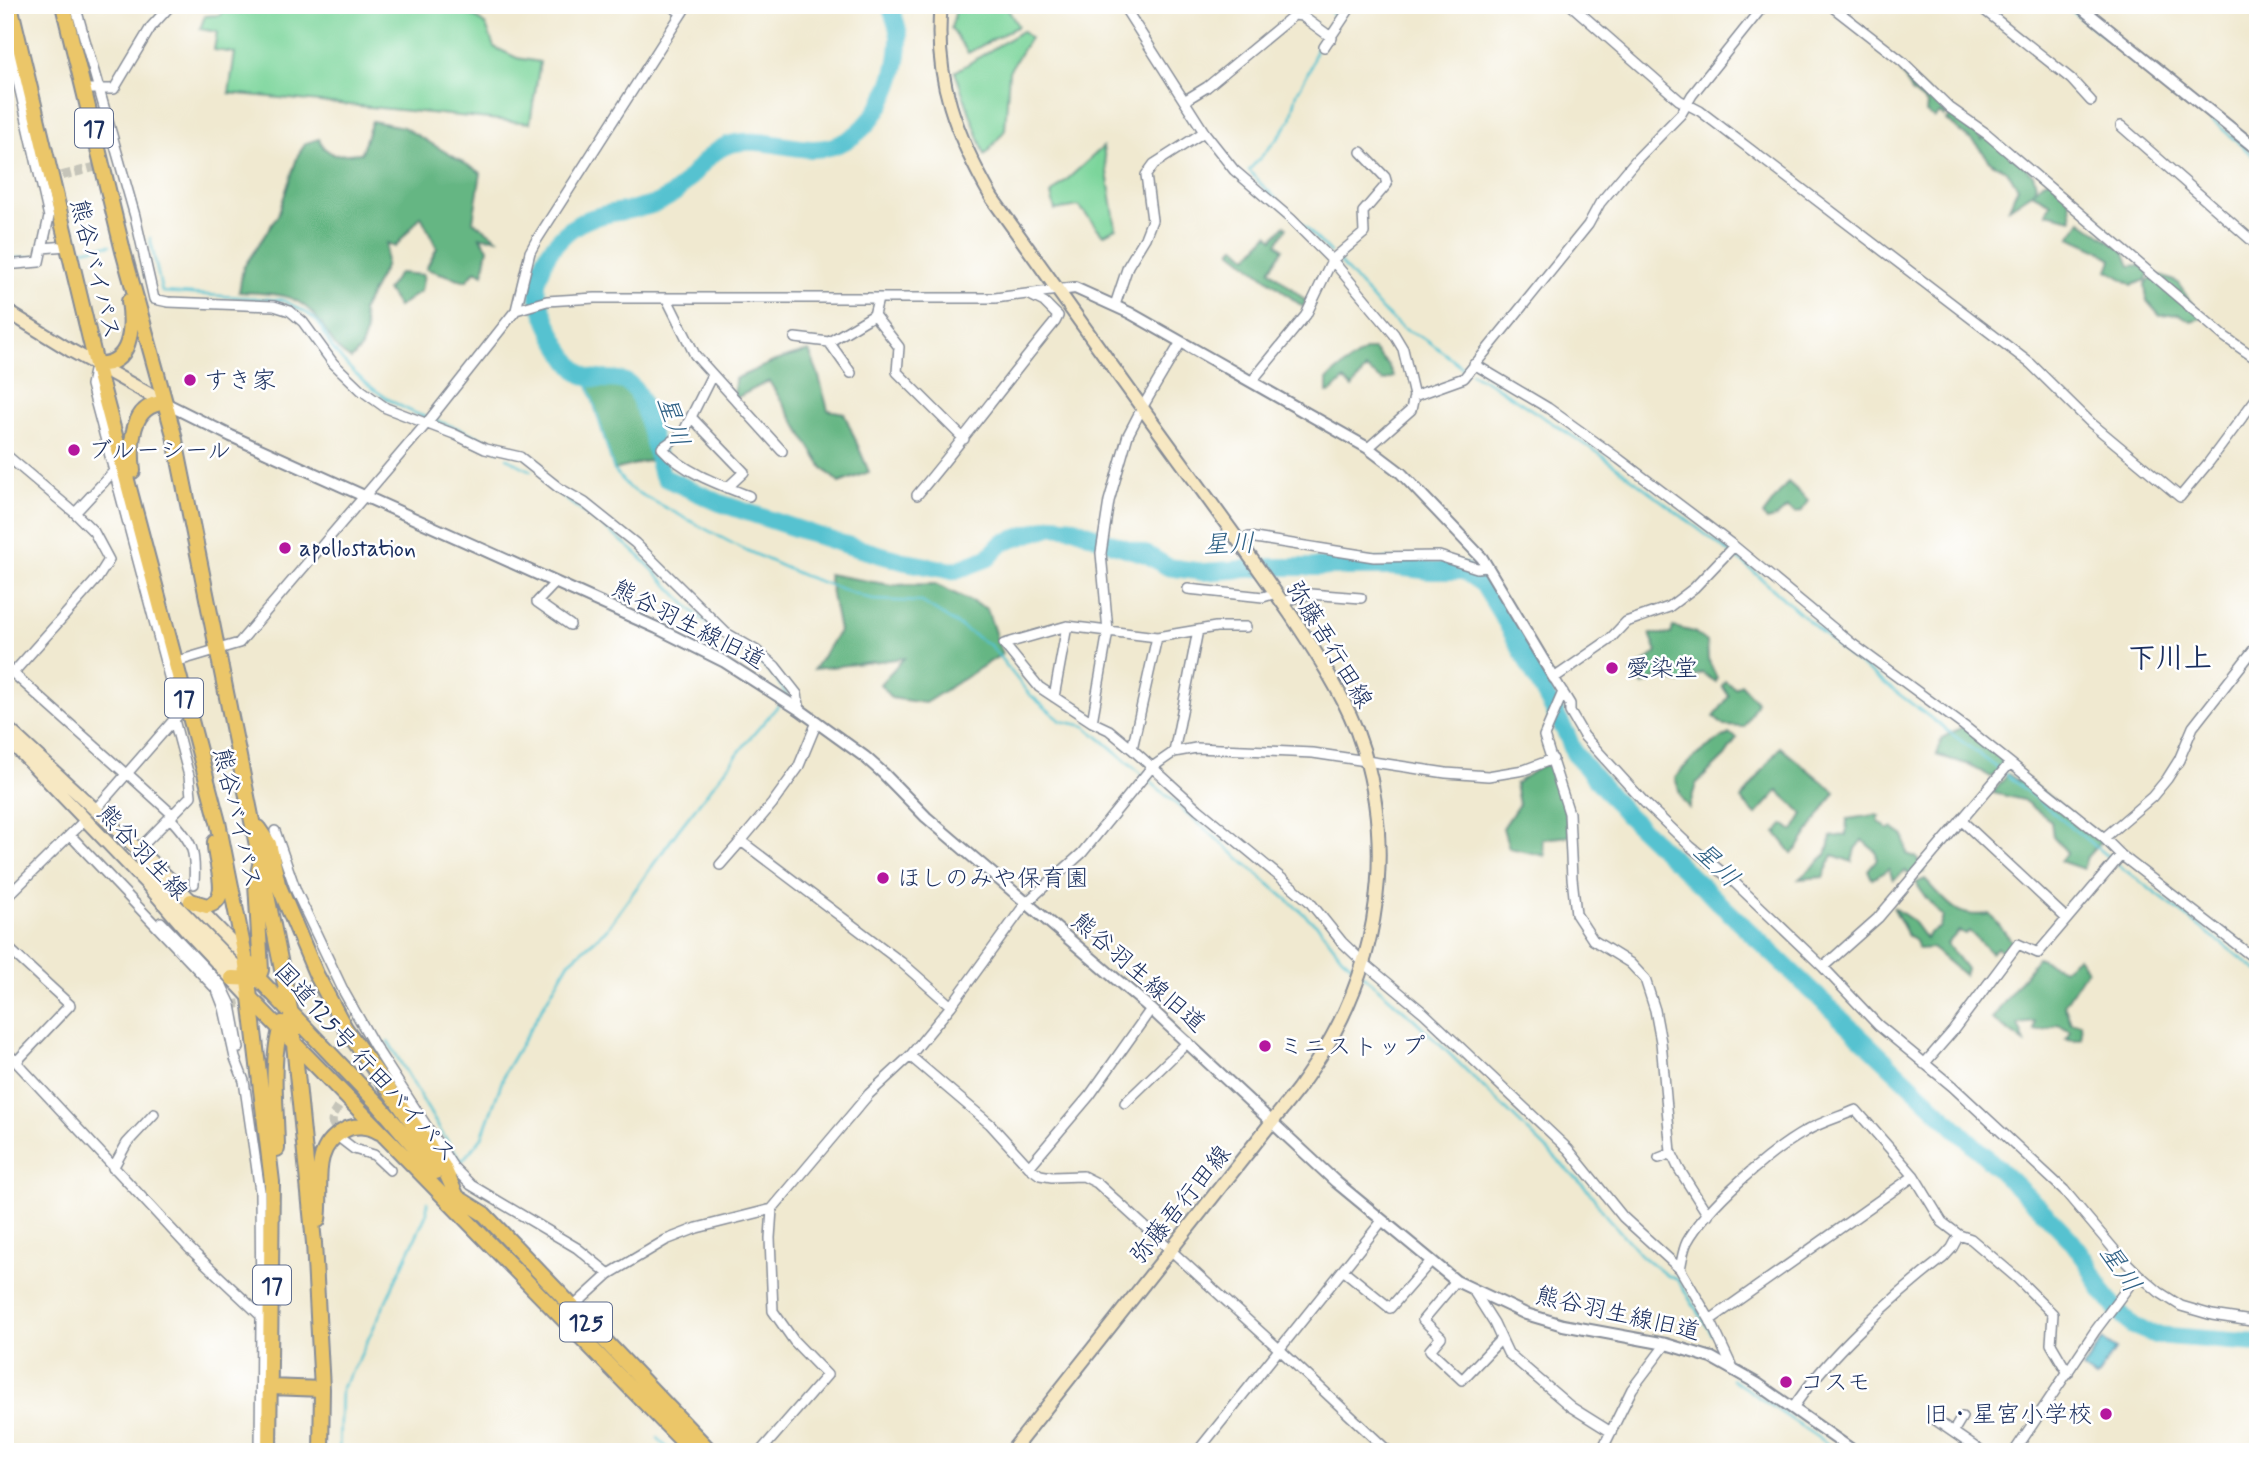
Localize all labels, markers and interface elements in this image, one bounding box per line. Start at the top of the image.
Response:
road number: 17 [75,108,113,148]
street label: 熊谷バイパス [62,196,127,343]
place label: すき家 [204,366,276,397]
marker: すき家 [182,372,198,388]
water label: 星川 [648,392,696,452]
place label: ブルーシール [88,436,231,467]
marker: ブルーシール [66,442,82,458]
water label: 星川 [1202,527,1256,563]
place label: apollostation [299,534,416,565]
marker: apollostation [277,540,293,556]
street label: 熊谷羽生線旧道 [606,573,770,677]
street label: 弥藤吾行田線 [1278,575,1379,714]
district label: 下川上 [2128,641,2212,678]
place label: 愛染堂 [1626,654,1698,685]
marker: 愛染堂 [1604,660,1620,676]
road number: 17 [165,678,203,718]
street label: 熊谷バイパス [205,745,268,892]
street label: 熊谷羽生線 [90,799,194,907]
water label: 星川 [1685,835,1746,896]
place label: ほしのみや保育園 [897,864,1089,895]
marker: ほしのみや保育園 [875,870,891,886]
street label: 熊谷羽生線旧道 [1064,906,1212,1040]
street label: 国道125号 行田バイパス [267,956,463,1170]
place label: ミニストップ [1279,1032,1425,1063]
marker: ミニストップ [1257,1038,1273,1054]
street label: 弥藤吾行田線 [1124,1139,1239,1271]
water label: 星川 [2091,1238,2148,1300]
road number: 17 [253,1266,291,1304]
street label: 熊谷羽生線旧道 [1532,1280,1703,1348]
road number: 125 [560,1302,612,1342]
place label: コスモ [1800,1368,1871,1399]
marker: コスモ [1778,1374,1794,1390]
place label: 旧・星宮小学校 [1924,1400,2092,1431]
marker: 旧・星宮小学校 [2098,1406,2114,1422]

